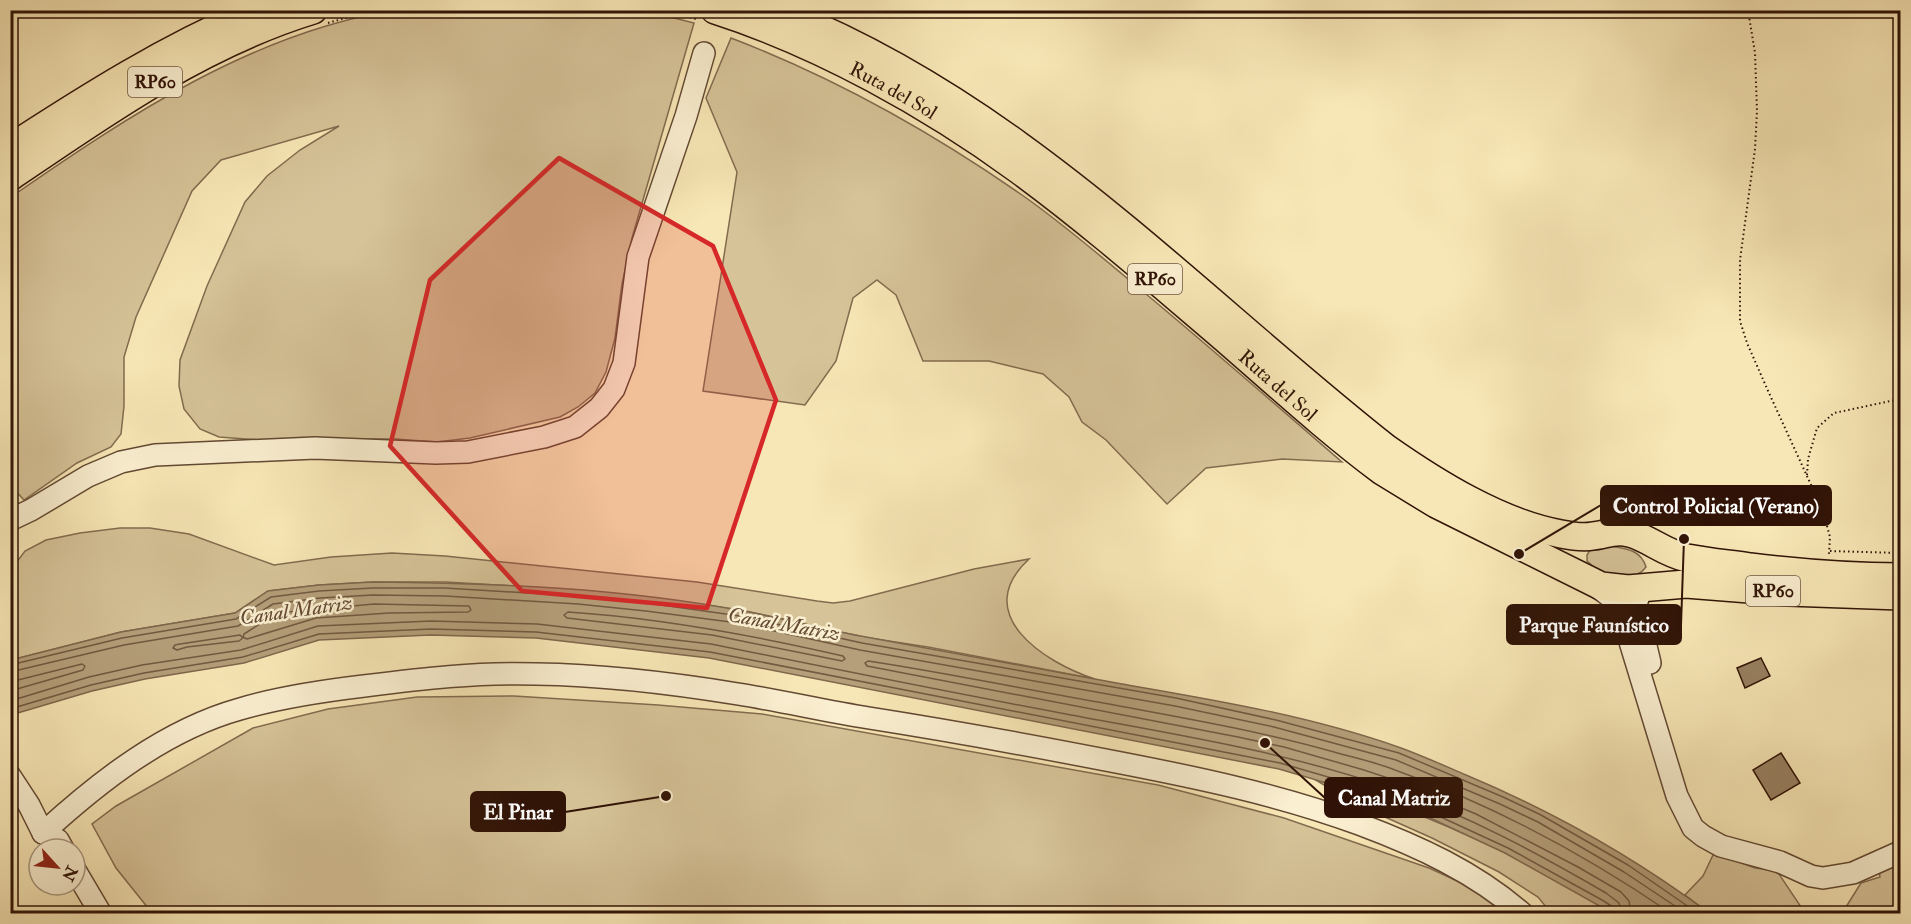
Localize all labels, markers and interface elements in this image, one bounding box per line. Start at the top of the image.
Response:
street label: Ruta del Sol [845,56,942,125]
road number: RP60 [128,67,182,97]
road number: RP60 [1128,264,1182,294]
street label: Ruta del Sol [1233,344,1323,427]
callout: Control Policial (Verano) [1601,486,1831,525]
text: Control Policial (Verano) [1613,493,1819,520]
road number: RP60 [1746,576,1800,606]
water label: Canal Matriz [238,589,354,632]
water label: Canal Matriz [726,601,842,648]
callout: Parque Faunístico [1507,605,1681,644]
text: Parque Faunístico [1519,612,1669,639]
callout: Canal Matriz [1325,778,1462,817]
text: Canal Matriz [1338,785,1451,812]
callout: El Pinar [471,792,565,831]
text: El Pinar [483,799,554,826]
north arrow [27,837,87,897]
text: N [57,862,82,885]

